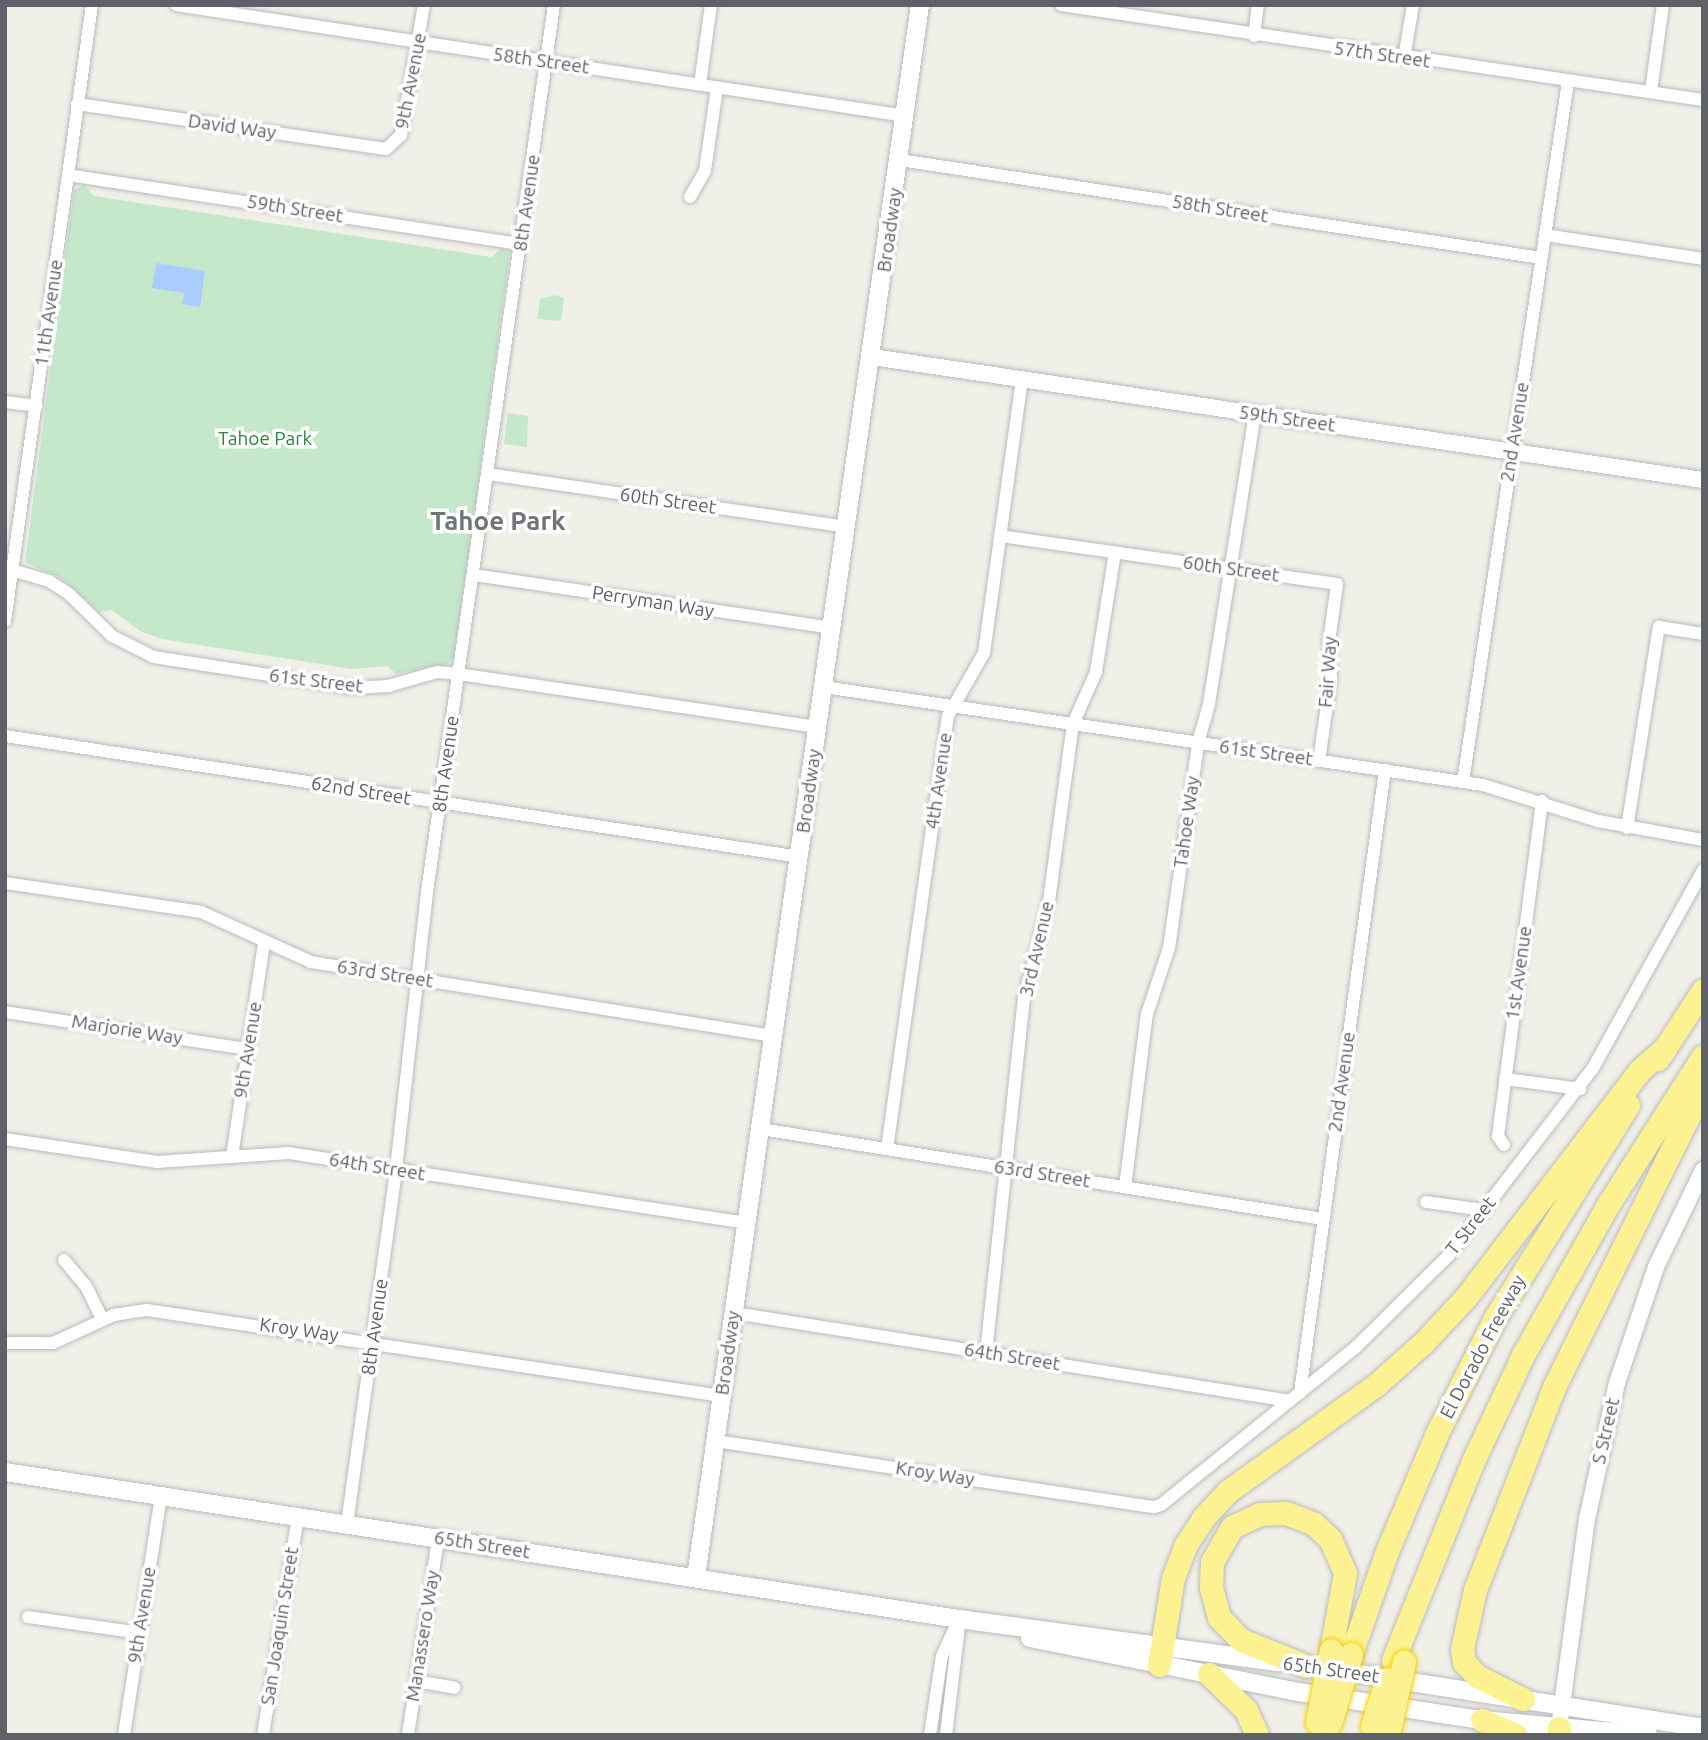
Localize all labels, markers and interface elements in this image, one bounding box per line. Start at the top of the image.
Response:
street label: 9th Avenue [391,31,431,131]
street label: 57th Street [1332,37,1432,73]
street label: 58th Street [491,43,591,79]
street label: David Way [187,110,277,144]
street label: 8th Avenue [509,153,545,253]
street label: Broadway [873,186,907,274]
street label: 59th Street [245,190,345,228]
street label: 58th Street [1170,190,1270,228]
street label: 11th Avenue [30,258,68,368]
street label: 2nd Avenue [1496,380,1534,484]
street label: 59th Street [1237,401,1337,437]
park label: Tahoe Park [218,428,312,450]
street label: 60th Street [618,483,718,519]
district label: Tahoe Park [430,505,566,537]
street label: 60th Street [1181,551,1281,587]
street label: Perryman Way [591,581,715,623]
street label: Fair Way [1314,636,1342,708]
street label: 61st Street [268,664,364,698]
street label: 8th Avenue [428,714,464,814]
street label: 4th Avenue [921,731,957,831]
street label: 61st Street [1218,735,1314,771]
street label: Broadway [792,747,826,835]
street label: 62nd Street [309,772,413,810]
street label: Tahoe Way [1169,775,1205,869]
street label: 3rd Avenue [1015,899,1059,999]
street label: 1st Avenue [1501,924,1537,1022]
street label: 63rd Street [335,955,435,993]
street label: 9th Avenue [229,1000,267,1100]
street label: Marjorie Way [70,1010,184,1050]
street label: 2nd Avenue [1324,1030,1360,1134]
street label: 64th Street [327,1148,427,1186]
street label: 63rd Street [992,1155,1092,1193]
street label: T Street [1441,1192,1501,1260]
street label: El Dorado Freeway [1435,1271,1531,1423]
street label: 8th Avenue [357,1277,393,1377]
street label: Broadway [711,1309,745,1397]
street label: Kroy Way [258,1313,340,1347]
street label: 64th Street [962,1338,1062,1376]
street label: S Street [1587,1396,1625,1466]
street label: Kroy Way [894,1457,976,1491]
street label: 65th Street [432,1526,532,1564]
street label: San Joaquin Street [256,1545,304,1707]
street label: 9th Avenue [123,1565,161,1665]
street label: Manassero Way [401,1569,445,1703]
street label: 65th Street [1281,1652,1381,1688]

